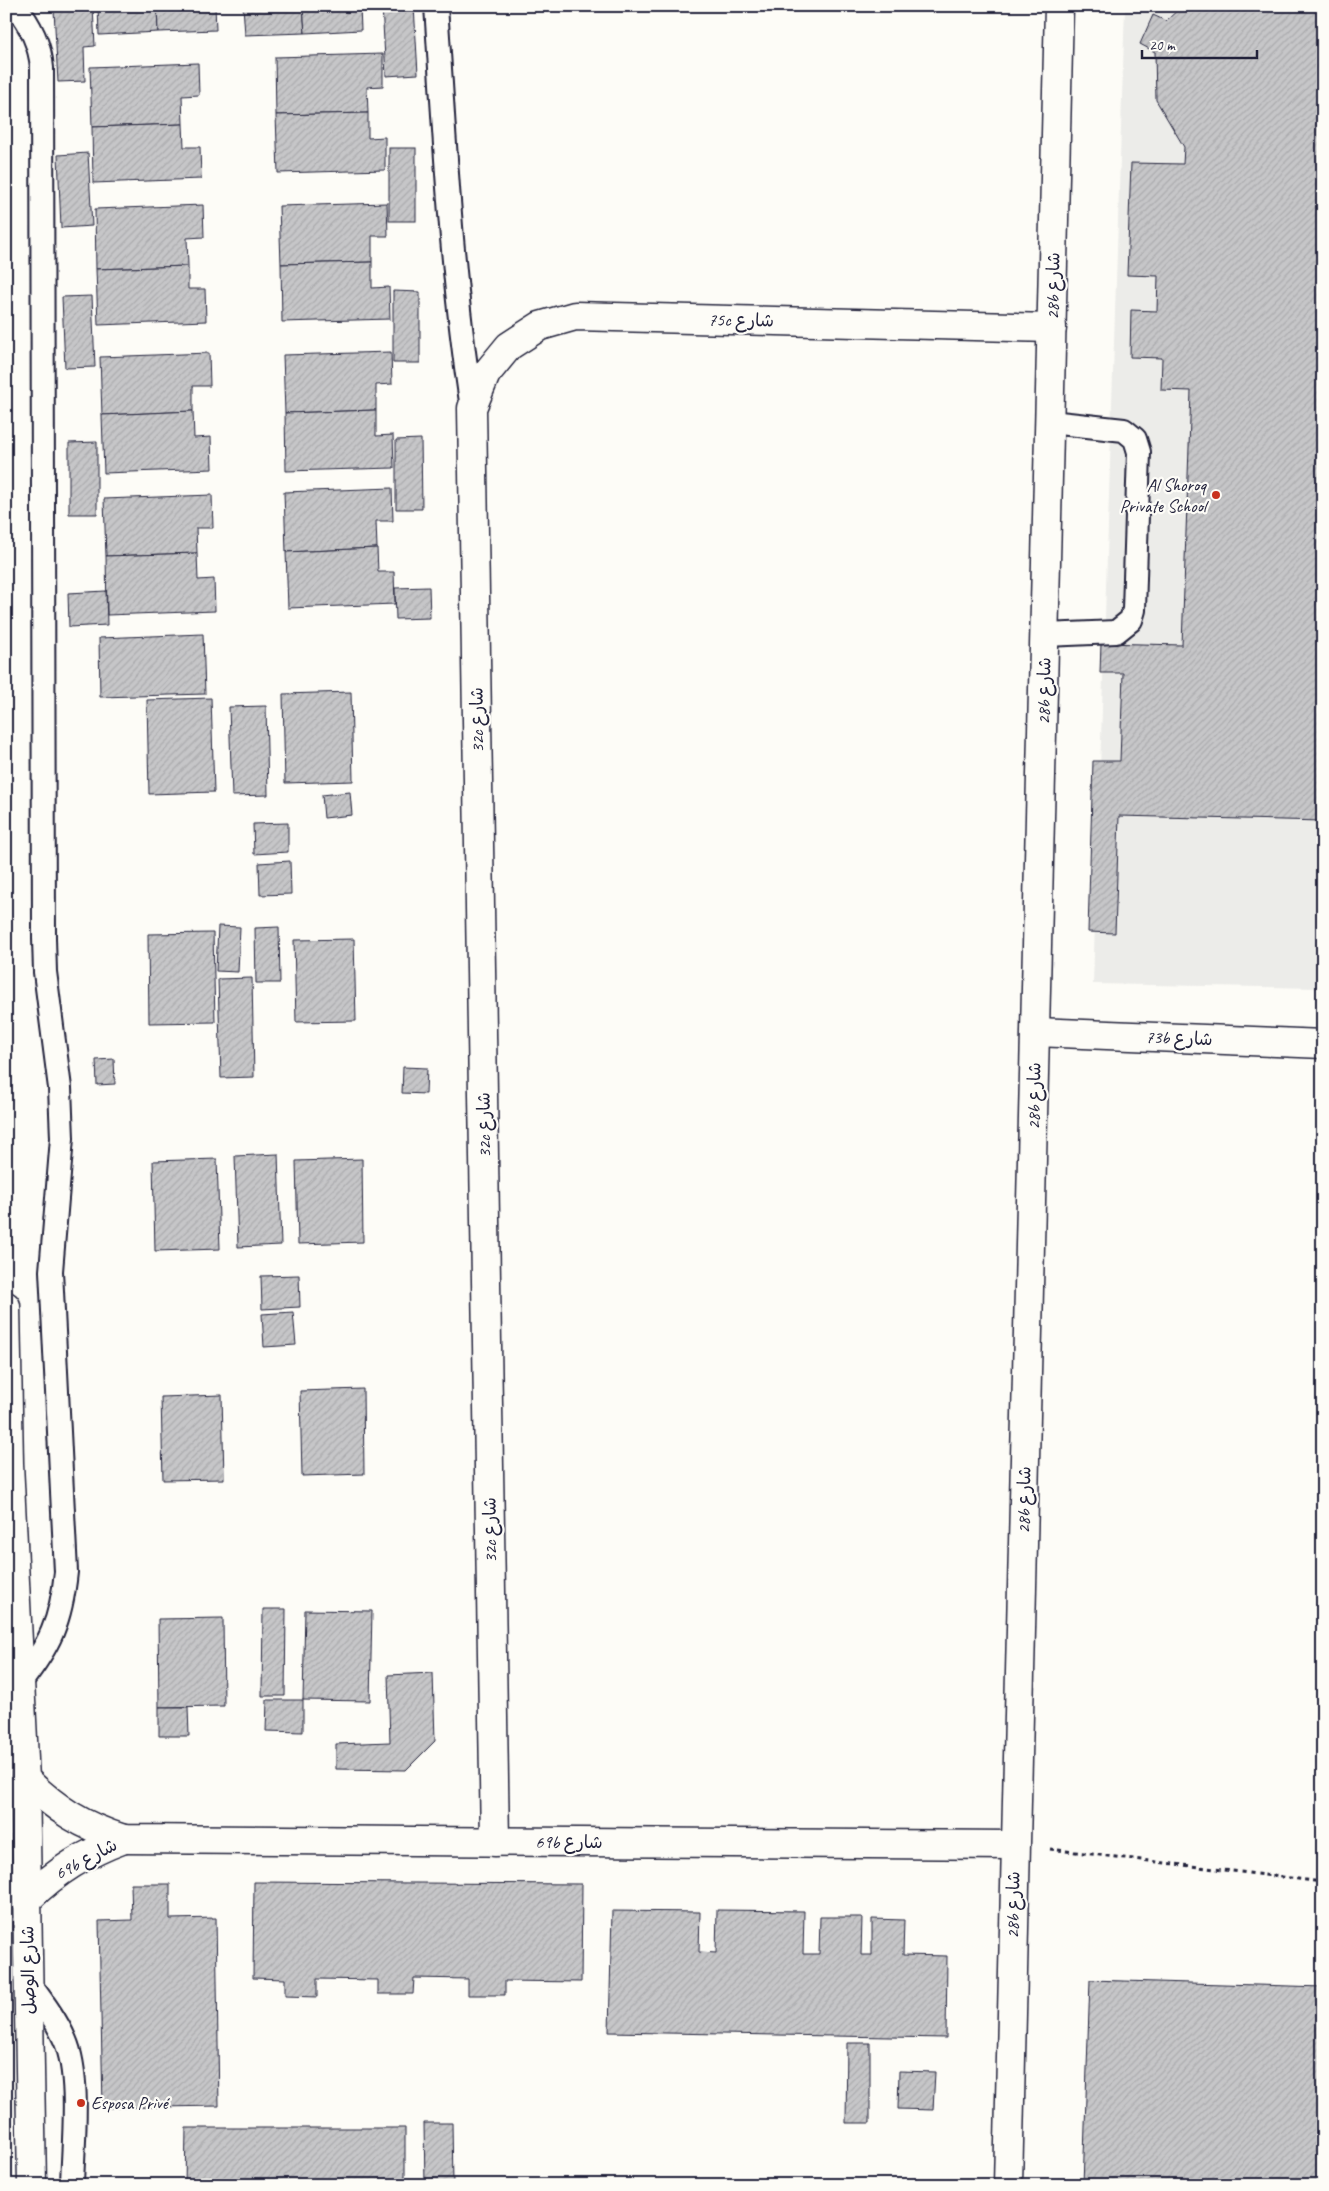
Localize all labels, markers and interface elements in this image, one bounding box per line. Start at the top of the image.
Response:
scale bar [1142,28,1256,60]
text: 20 m [1149,36,1176,55]
street label: 28b شارع [1041,252,1066,320]
street label: 75c شارع [708,308,774,333]
place label: Al Shoroq Private School [1120,474,1209,517]
marker: Al Shoroq Private School [1210,489,1222,501]
street label: 28b شارع [1032,657,1057,725]
street label: 32c شارع [465,687,490,753]
street label: 73b شارع [1145,1026,1213,1051]
street label: 28b شارع [1022,1062,1047,1130]
street label: 32c شارع [472,1092,497,1158]
street label: 28b شارع [1012,1466,1037,1534]
street label: 32c شارع [478,1497,503,1563]
street label: 69b شارع [535,1831,603,1854]
street label: 69b شارع [51,1833,121,1885]
street label: 28b شارع [1001,1871,1026,1939]
street label: شارع الوصل [16,1925,41,2015]
place label: Esposa Privé [91,2092,171,2114]
marker: Esposa Privé [75,2097,87,2109]

